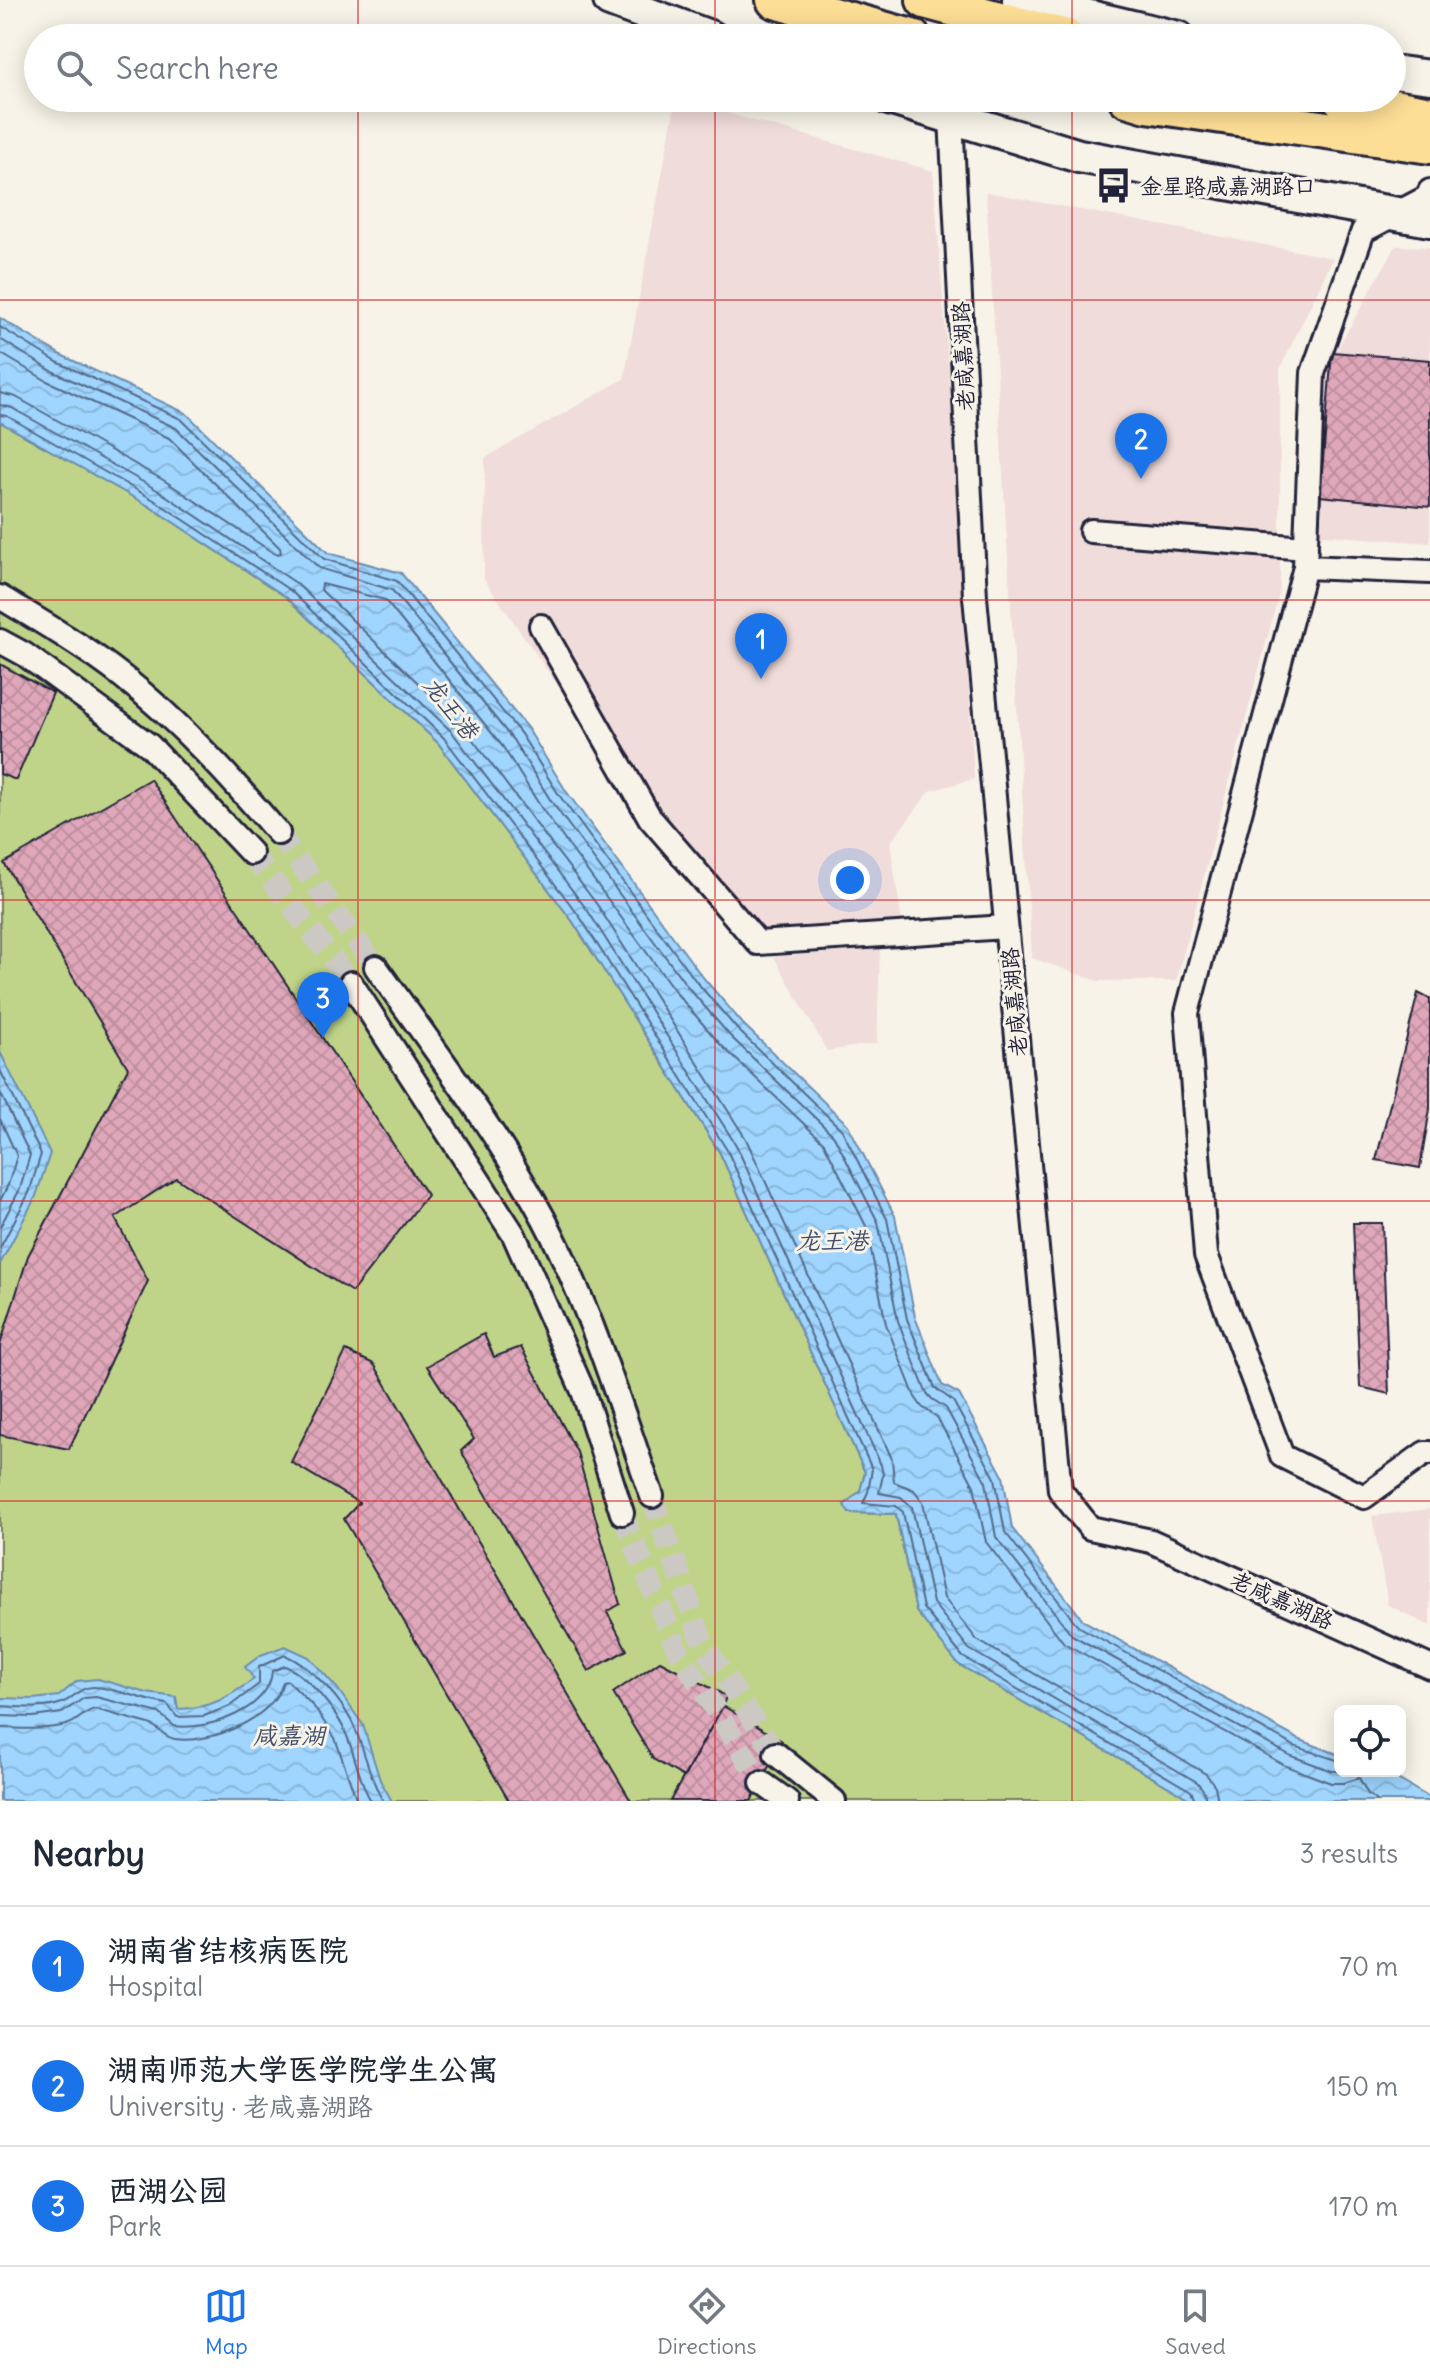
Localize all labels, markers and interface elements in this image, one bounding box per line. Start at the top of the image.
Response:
search box [24,24,1406,112]
icon: search [52,46,96,90]
text: Search here [116,49,279,87]
bus stop icon: 金星路咸嘉湖路口 [1095,167,1133,205]
place label: 金星路咸嘉湖路口 [1140,172,1316,200]
street label: 老咸嘉湖路 [946,300,980,412]
pin: 2 [1115,413,1167,479]
pin: 1 [735,613,787,679]
water label: 龙王港 [417,669,486,746]
your location [830,860,870,900]
street label: 老咸嘉湖路 [995,946,1033,1058]
pin: 3 [297,972,349,1038]
water label: 龙王港 [796,1225,870,1255]
street label: 老咸嘉湖路 [1226,1565,1338,1635]
map controls [1334,1705,1406,1777]
button: locate [1334,1705,1406,1777]
water label: 咸嘉湖 [253,1720,328,1750]
text: Nearby [32,1832,145,1875]
text: 3 results [1300,1837,1398,1870]
text: 湖南省结核病医院 [108,1931,348,1969]
text: 1 [53,1950,63,1983]
text: 70 m [1339,1950,1398,1983]
text: Hospital [108,1970,203,2003]
text: 湖南师范大学医学院学生公寓 [108,2050,498,2088]
text: 2 [51,2070,65,2103]
text: 150 m [1327,2070,1398,2103]
text: University · 老咸嘉湖路 [108,2090,373,2123]
text: 西湖公园 [108,2171,228,2209]
text: 3 [51,2190,65,2223]
text: 170 m [1329,2190,1398,2223]
text: Park [108,2210,162,2243]
tab: Map [204,2284,248,2360]
tab: Directions [657,2284,757,2360]
tab: Saved [1165,2284,1226,2360]

